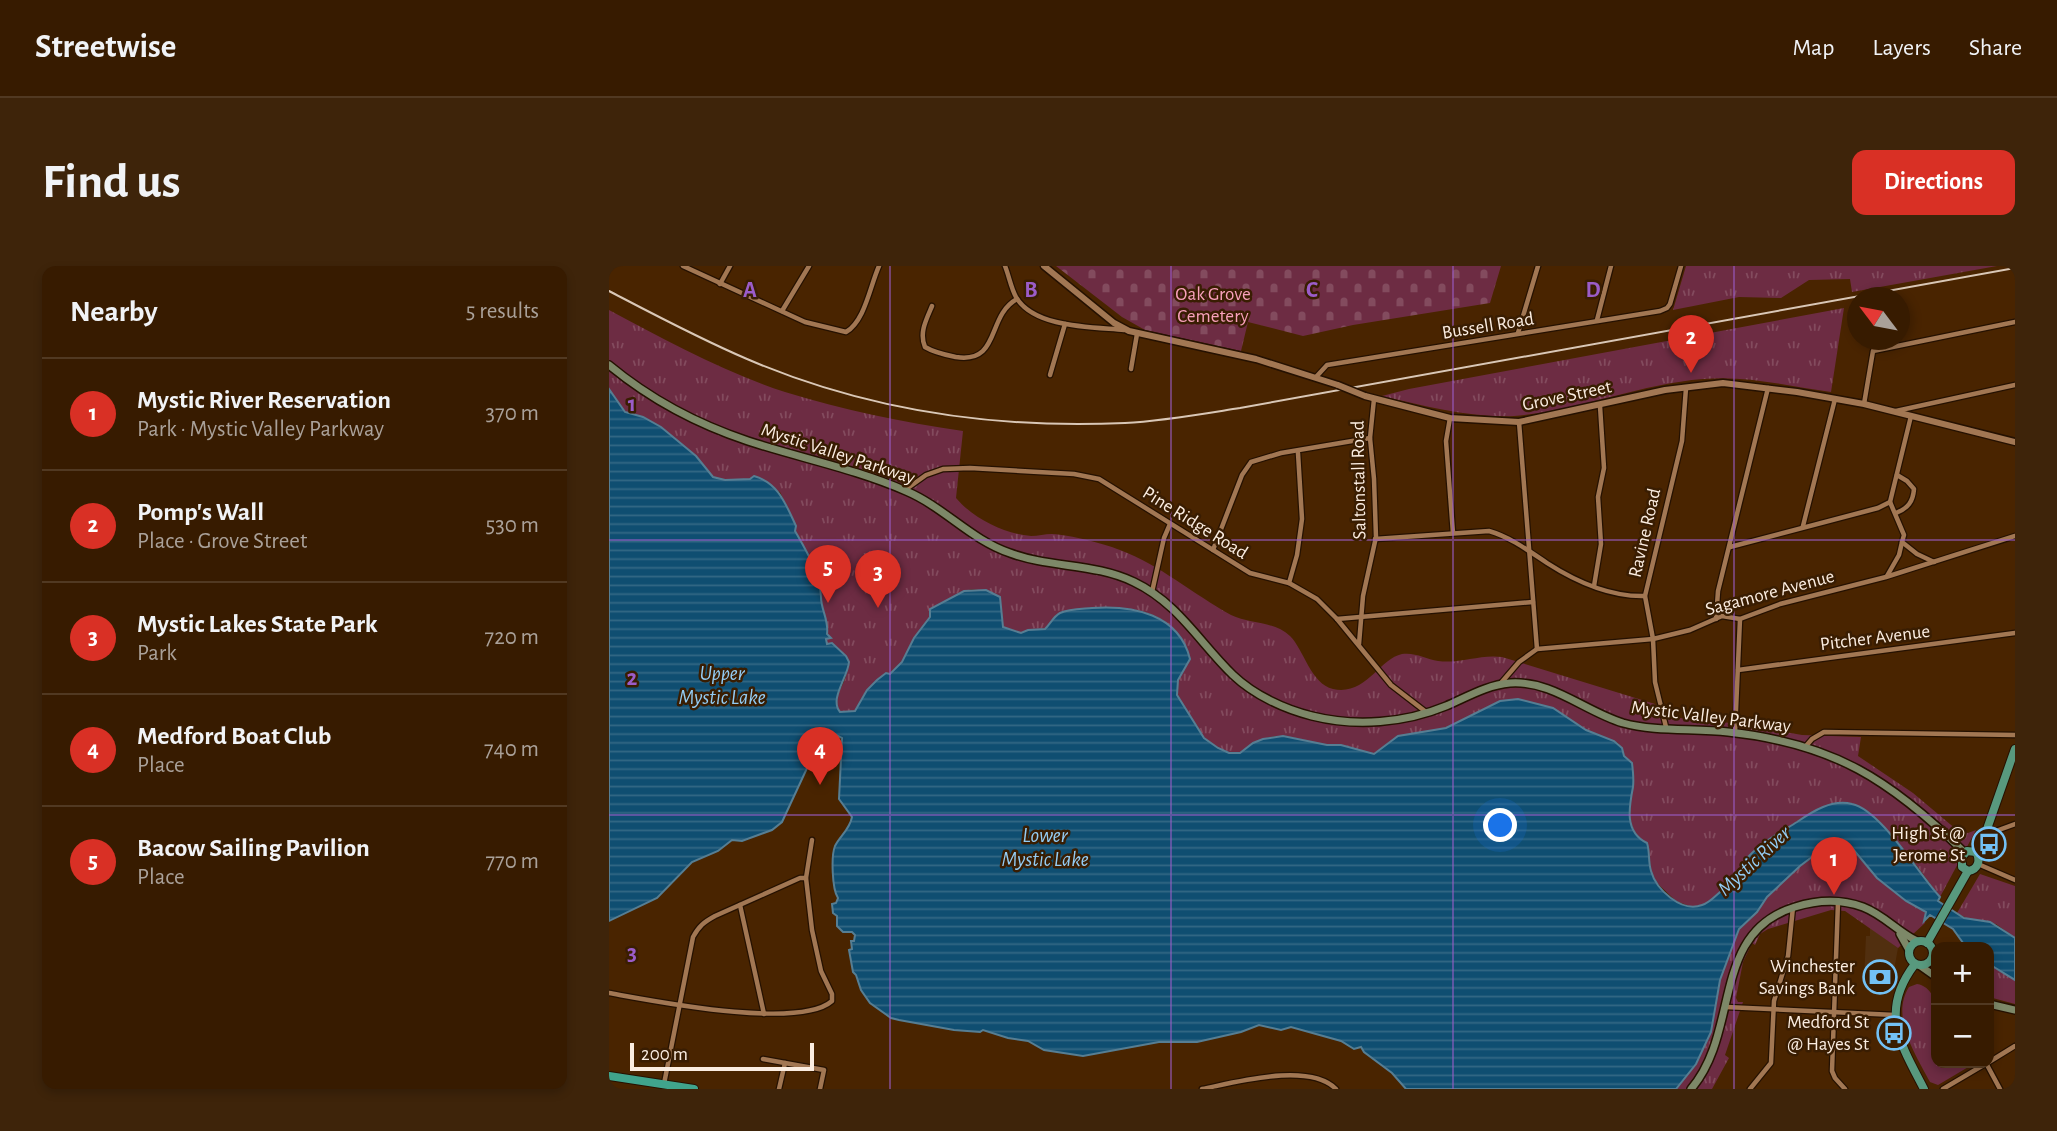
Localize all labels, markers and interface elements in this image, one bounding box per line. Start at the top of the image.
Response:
text: Streetwise [35,31,176,64]
text: Map [1792,36,1834,60]
text: Layers [1872,36,1931,60]
text: Share [1969,36,2022,60]
button: Directions [1852,150,2015,215]
text: Find us [42,158,181,207]
text: A [743,279,757,302]
text: B [1024,279,1038,302]
text: C [1306,279,1318,302]
text: D [1585,279,1601,302]
park label: Oak Grove Cemetery [1175,285,1251,326]
north arrow [1847,287,1910,350]
text: Nearby [70,297,158,327]
text: 5 results [466,300,539,323]
street label: Bussell Road [1441,309,1536,343]
pin: 2 [1668,315,1714,373]
street label: Grove Street [1521,377,1613,415]
text: Mystic River Reservation [137,387,391,413]
text: 1 [628,393,636,416]
text: 1 [89,402,97,425]
text: 370 m [486,402,539,425]
text: Park · Mystic Valley Parkway [137,418,384,441]
street label: Mystic Valley Parkway [759,420,917,488]
street label: Saltonstall Road [1348,420,1370,540]
street label: Pine Ridge Road [1139,483,1251,563]
street label: Ravine Road [1626,486,1665,579]
text: Pomp's Wall [137,499,264,525]
text: 2 [88,514,98,537]
text: 530 m [486,514,539,537]
text: Place · Grove Street [137,530,307,553]
pin: 5 [805,545,851,603]
pin: 3 [855,550,901,608]
street label: Sagamore Avenue [1703,567,1837,619]
text: Mystic Lakes State Park [137,611,378,637]
street label: Pitcher Avenue [1819,622,1931,654]
text: 3 [88,626,98,649]
text: 720 m [485,626,539,649]
text: Park [137,642,177,665]
water label: Upper Mystic Lake [678,663,766,708]
text: 2 [627,667,638,690]
street label: Mystic Valley Parkway [1630,698,1792,736]
text: Medford Boat Club [137,723,331,749]
pin: 4 [797,727,843,785]
text: 4 [87,738,99,761]
text: 740 m [484,738,539,761]
text: Place [137,754,185,777]
your location [1483,808,1517,842]
water label: Mystic River [1714,821,1795,900]
place label: High St @ Jerome St [1891,824,1965,865]
water label: Lower Mystic Lake [1001,825,1089,870]
bus stop icon: High St @ Jerome St [1970,825,2008,863]
text: Bacow Sailing Pavilion [137,835,370,861]
pin: 1 [1811,837,1857,895]
text: 5 [88,850,98,873]
text: 770 m [485,850,539,873]
text: Place [137,866,185,889]
text: 3 [627,942,637,965]
map controls [1931,942,1994,1068]
button: + [1931,942,1994,1005]
place label: Winchester Savings Bank [1759,957,1855,998]
bank icon: Winchester Savings Bank [1861,958,1899,996]
button: − [1931,1005,1994,1068]
place label: Medford St @ Hayes St [1787,1013,1869,1054]
bus stop icon: Medford St @ Hayes St [1875,1014,1913,1052]
scale bar [630,1040,814,1072]
text: 200 m [641,1045,688,1064]

